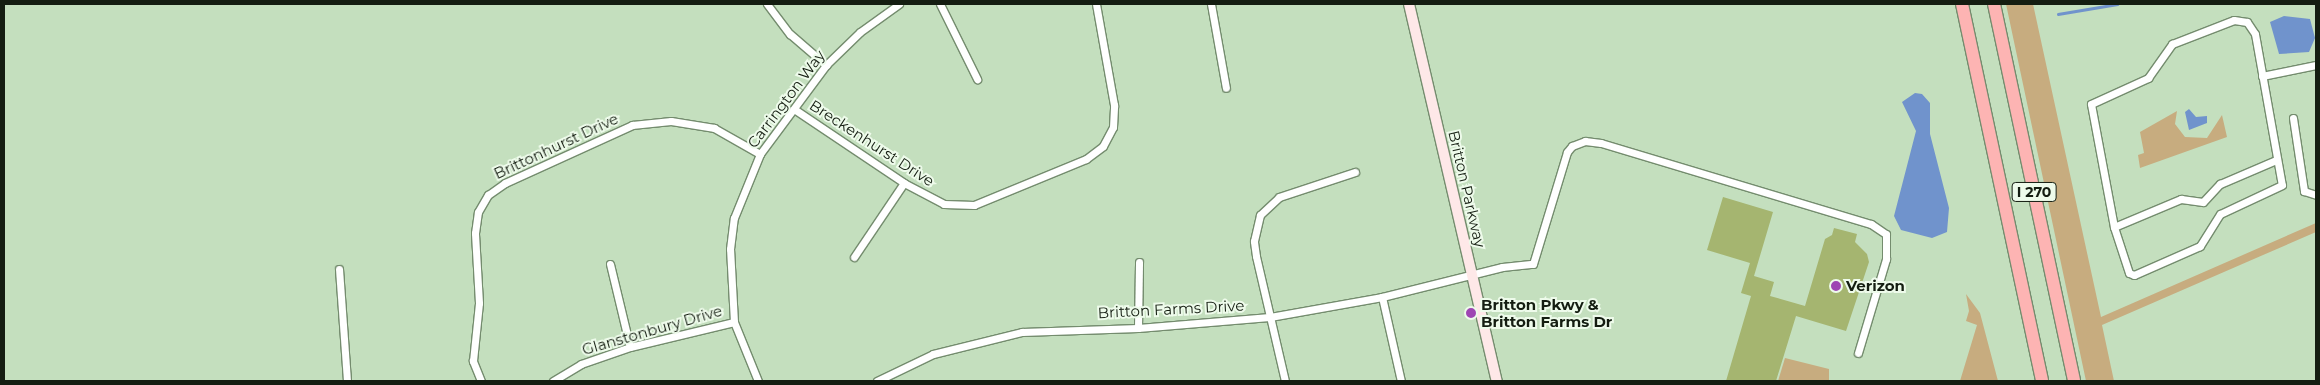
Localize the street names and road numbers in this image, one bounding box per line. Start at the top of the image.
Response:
street label: Carrington Way [743,47,829,151]
street label: Breckenhurst Drive [806,96,938,190]
street label: Brittonhurst Drive [491,109,621,183]
street label: Britton Parkway [1445,129,1489,249]
road number: I 270 [2012,180,2056,203]
street label: Britton Farms Drive [1097,296,1245,322]
street label: Glanstonbury Drive [580,301,724,359]

